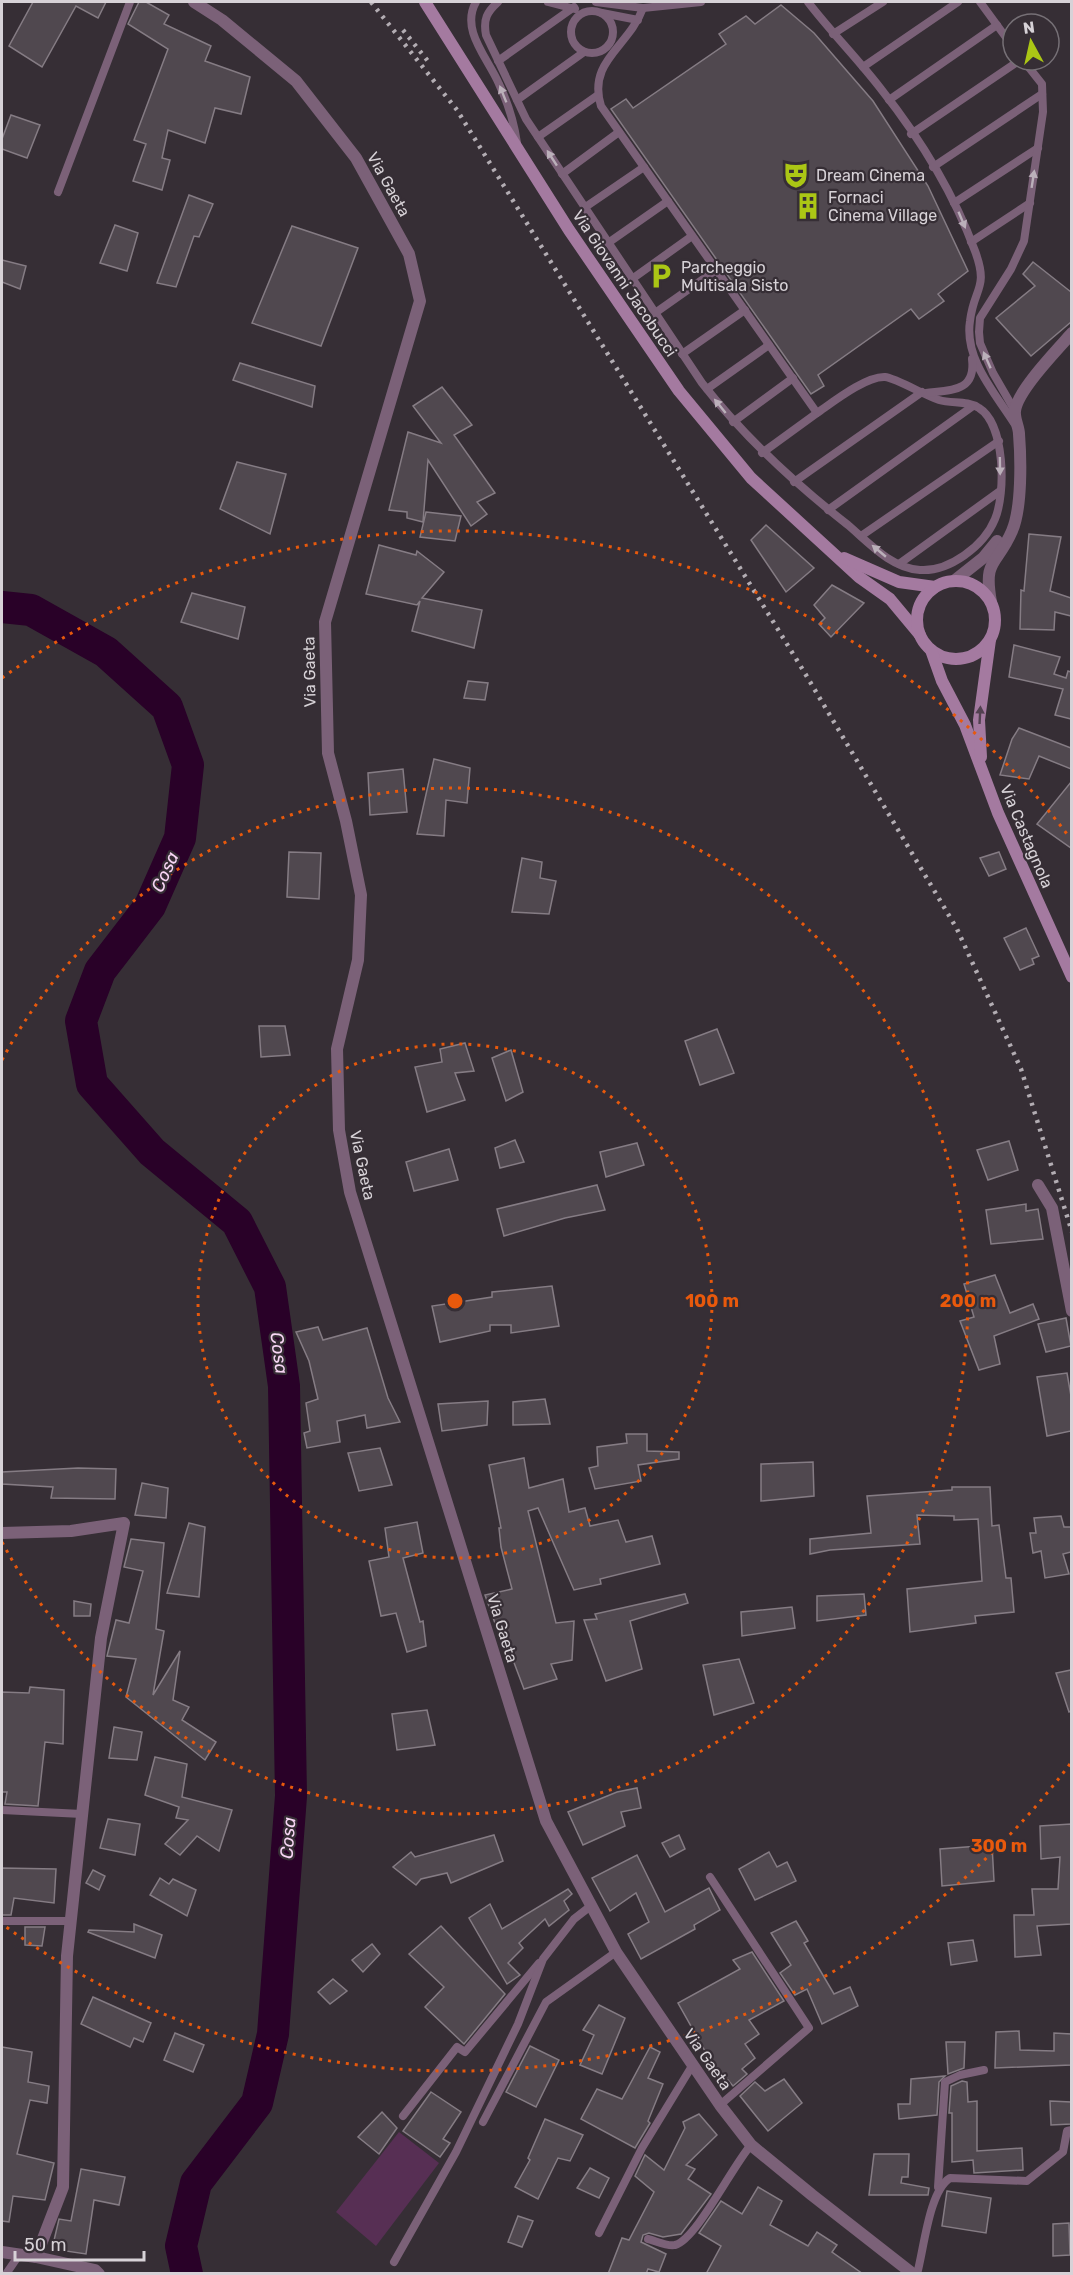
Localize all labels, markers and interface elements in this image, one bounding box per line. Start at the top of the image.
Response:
north arrow [1001,12,1061,72]
text: N [1022,17,1036,38]
one-way arrow [498,85,507,103]
street label: Via Gaeta [363,149,414,220]
one-way arrow [546,150,557,166]
theatre icon: Dream Cinema [781,160,811,190]
place label: Dream Cinema [816,166,925,185]
one-way arrow [1029,169,1038,188]
place label: Fornaci Cinema Village [828,188,937,225]
building icon: Fornaci Cinema Village [793,191,823,221]
street label: Via Giovanni Jacobucci [568,206,681,360]
one-way arrow [958,211,967,229]
place label: Parcheggio Multisala Sisto [681,258,788,295]
parking icon: Parcheggio Multisala Sisto [646,261,676,291]
one-way arrow [982,350,992,368]
one-way arrow [713,398,726,414]
one-way arrow [995,456,1005,475]
one-way arrow [871,545,887,558]
street label: Via Gaeta [299,636,320,708]
one-way arrow [975,705,985,724]
street label: Via Castagnola [996,781,1057,891]
water label: Cosa [146,848,184,896]
street label: Via Gaeta [346,1129,379,1202]
text: 100 m [685,1290,739,1312]
text: 200 m [940,1290,996,1312]
centre of rings [445,1291,465,1311]
water label: Cosa [265,1331,293,1376]
street label: Via Gaeta [483,1592,522,1665]
water label: Cosa [276,1816,300,1860]
text: 300 m [971,1835,1027,1857]
street label: Via Gaeta [680,2025,736,2094]
scale bar [15,2224,144,2262]
text: 50 m [24,2234,67,2256]

